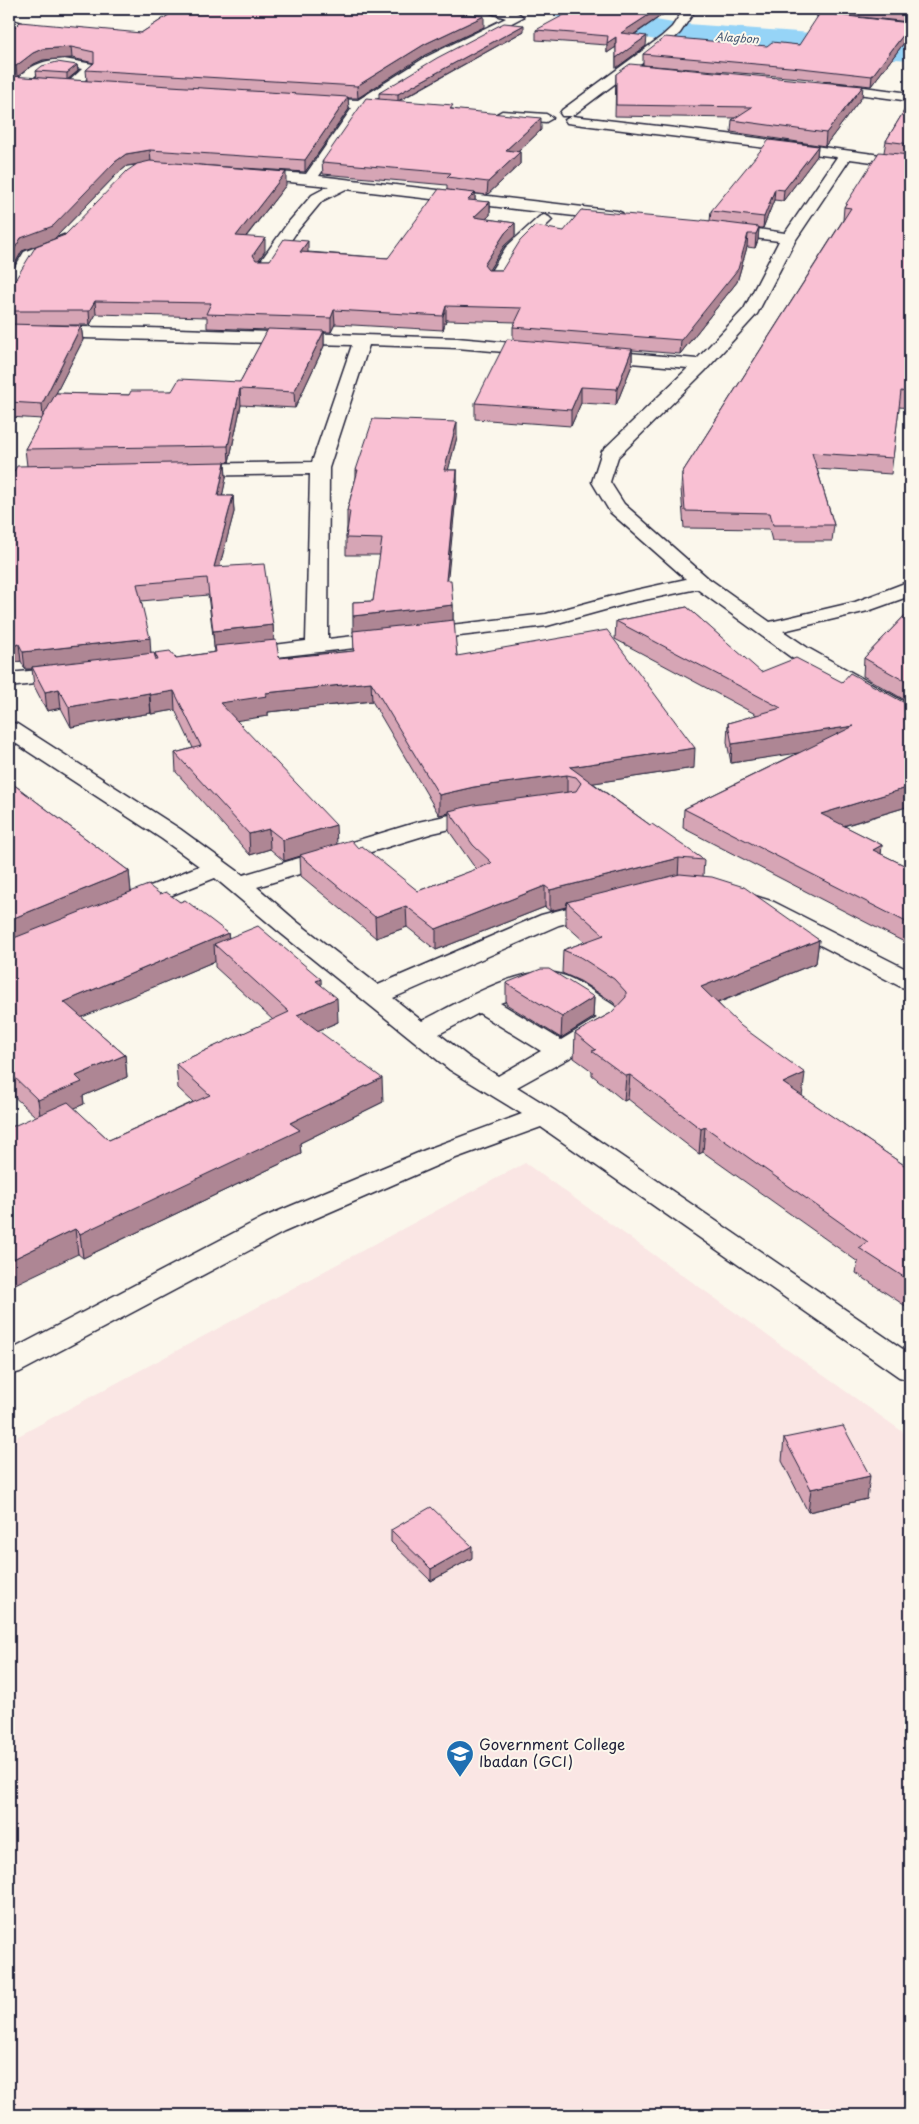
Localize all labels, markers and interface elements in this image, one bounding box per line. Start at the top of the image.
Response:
water label: Alagbon [715,28,760,48]
place label: Government College Ibadan (GCI) [479,1732,625,1772]
school or university icon: Government College Ibadan (GCI) [445,1739,475,1778]

